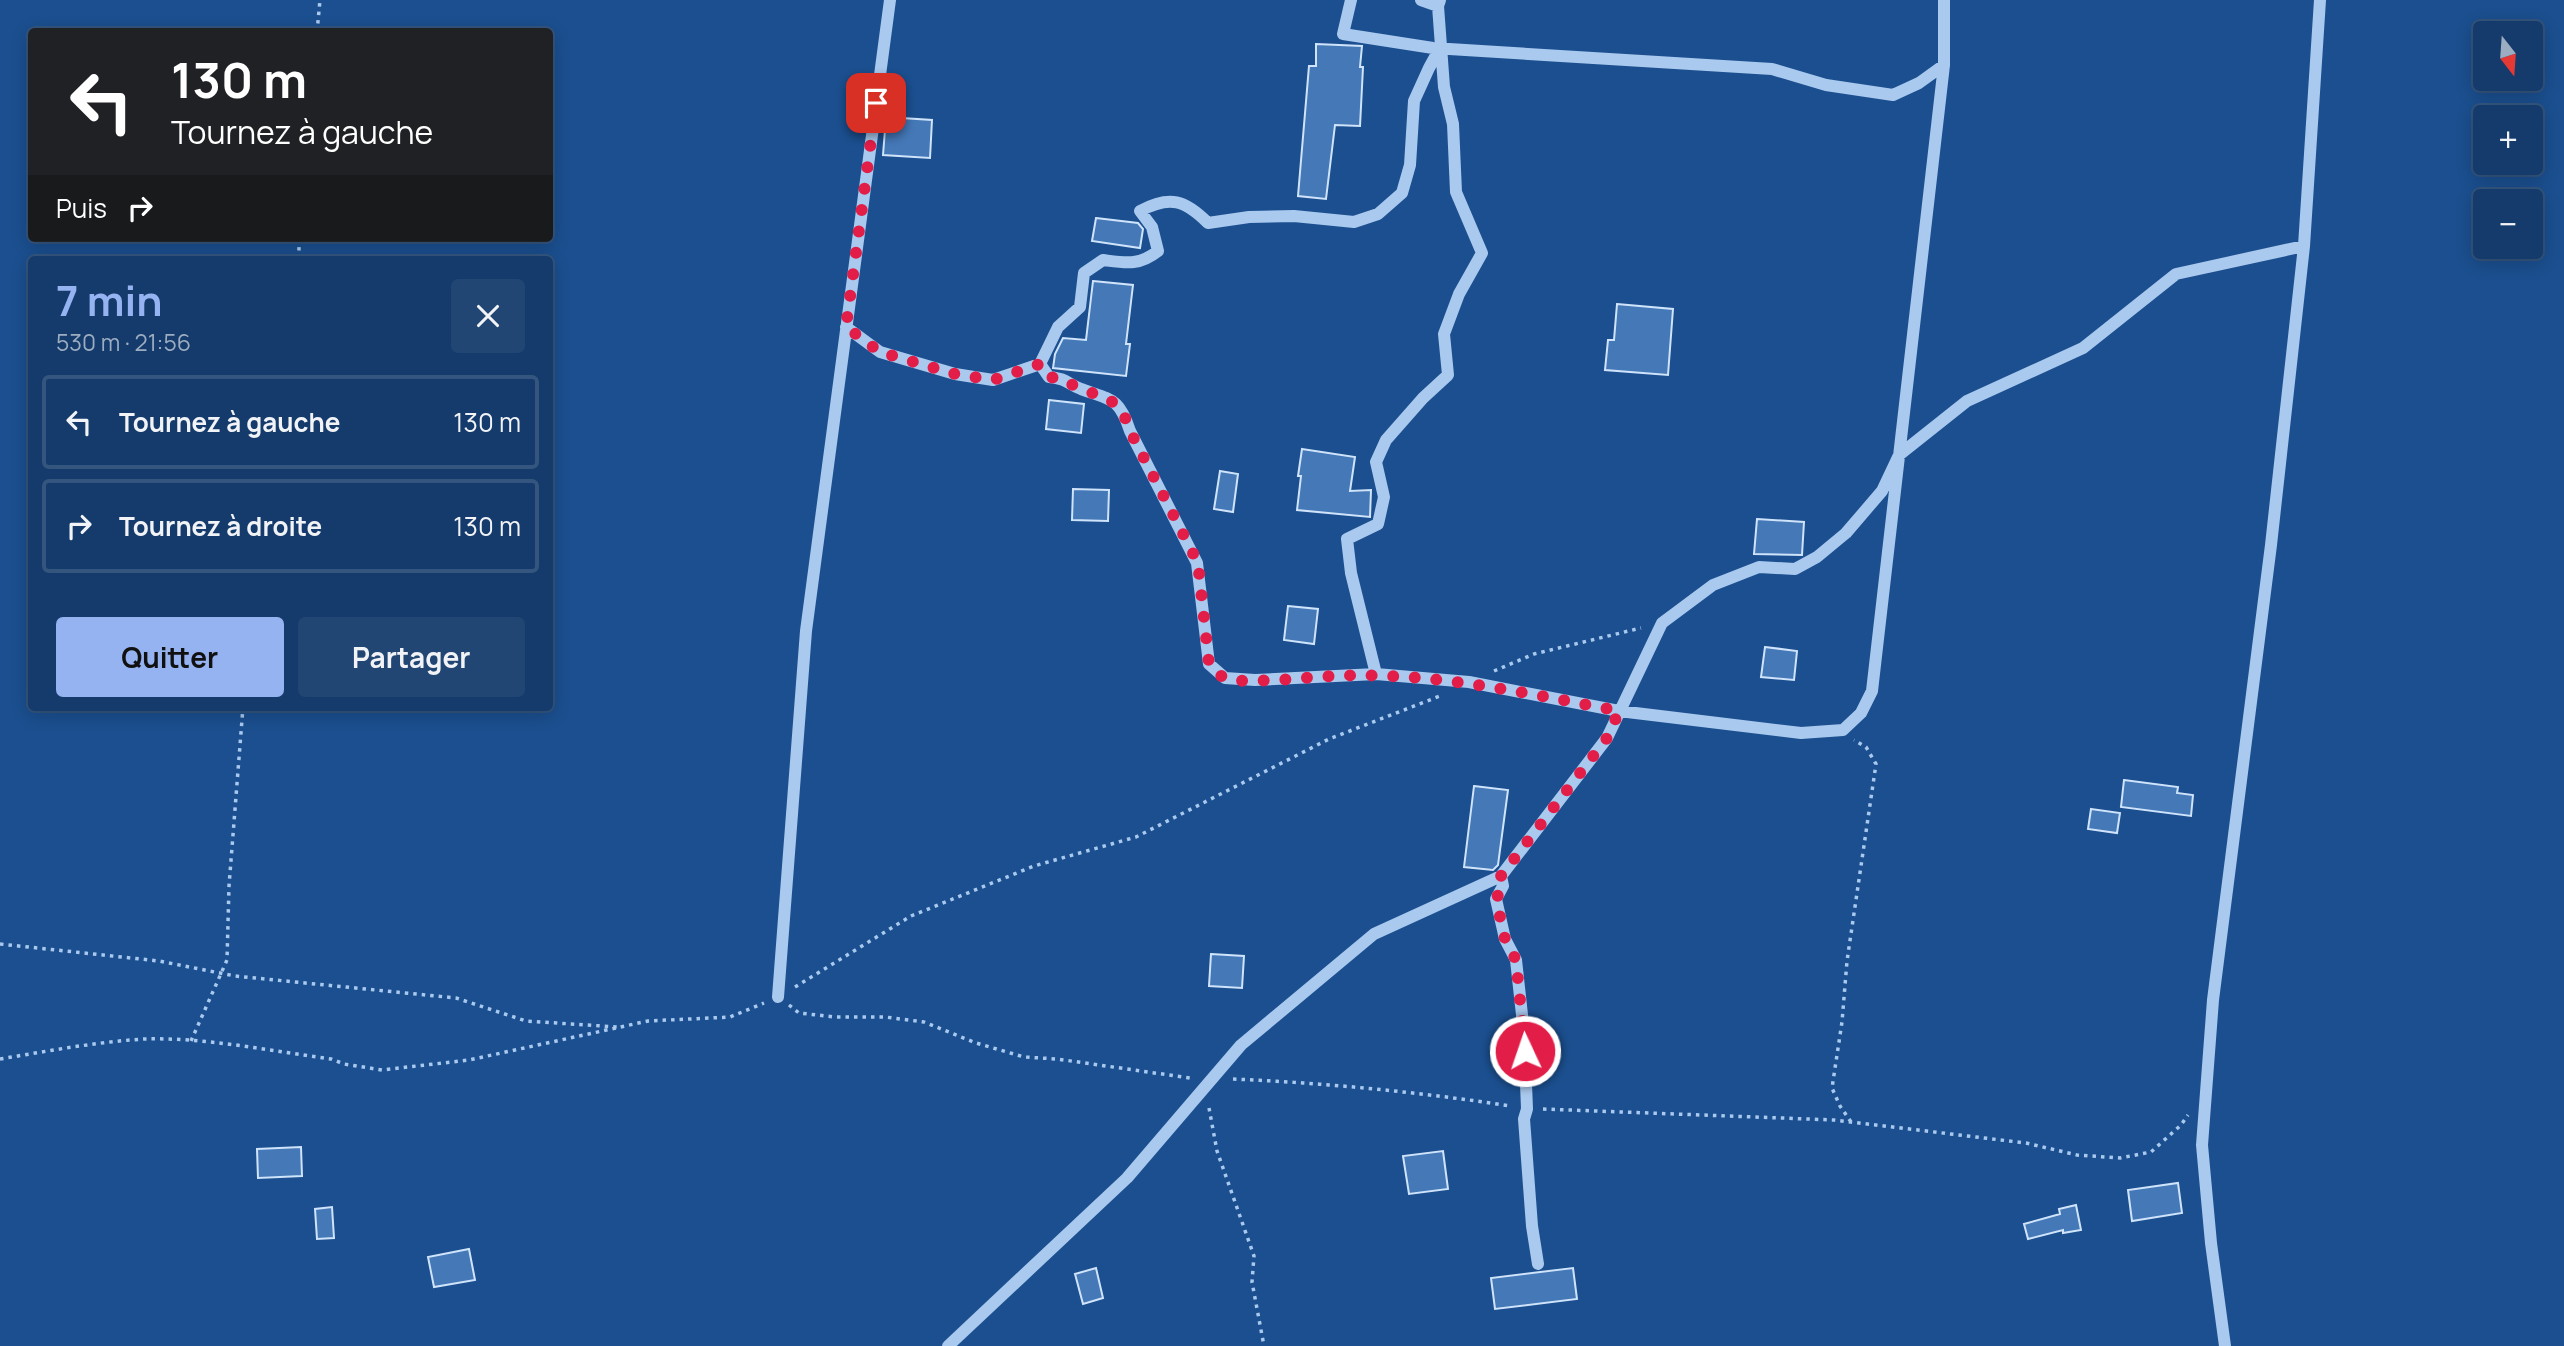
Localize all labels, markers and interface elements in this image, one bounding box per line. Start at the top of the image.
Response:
north arrow [2473,21,2543,91]
map controls [2473,21,2543,259]
text: 130 m [171,46,307,113]
icon: left [56,56,147,147]
pin [846,73,906,133]
icon: arrive [857,84,895,122]
button: + [2473,105,2543,175]
text: Tournez à gauche [171,110,433,154]
icon: right [121,189,159,227]
button: − [2473,189,2543,259]
text: Puis [56,190,107,226]
text: 7 min [56,271,163,329]
button: close [451,279,525,353]
text: 530 m · 21:56 [56,326,191,358]
icon: left [60,403,98,441]
text: Tournez à gauche [119,404,340,440]
text: 130 m [453,404,521,440]
icon: right [60,507,98,545]
text: Tournez à droite [119,508,322,544]
text: 130 m [453,508,521,544]
button: Quitter [56,617,284,697]
button: Partager [298,617,525,697]
position arrow [1488,1014,1562,1088]

